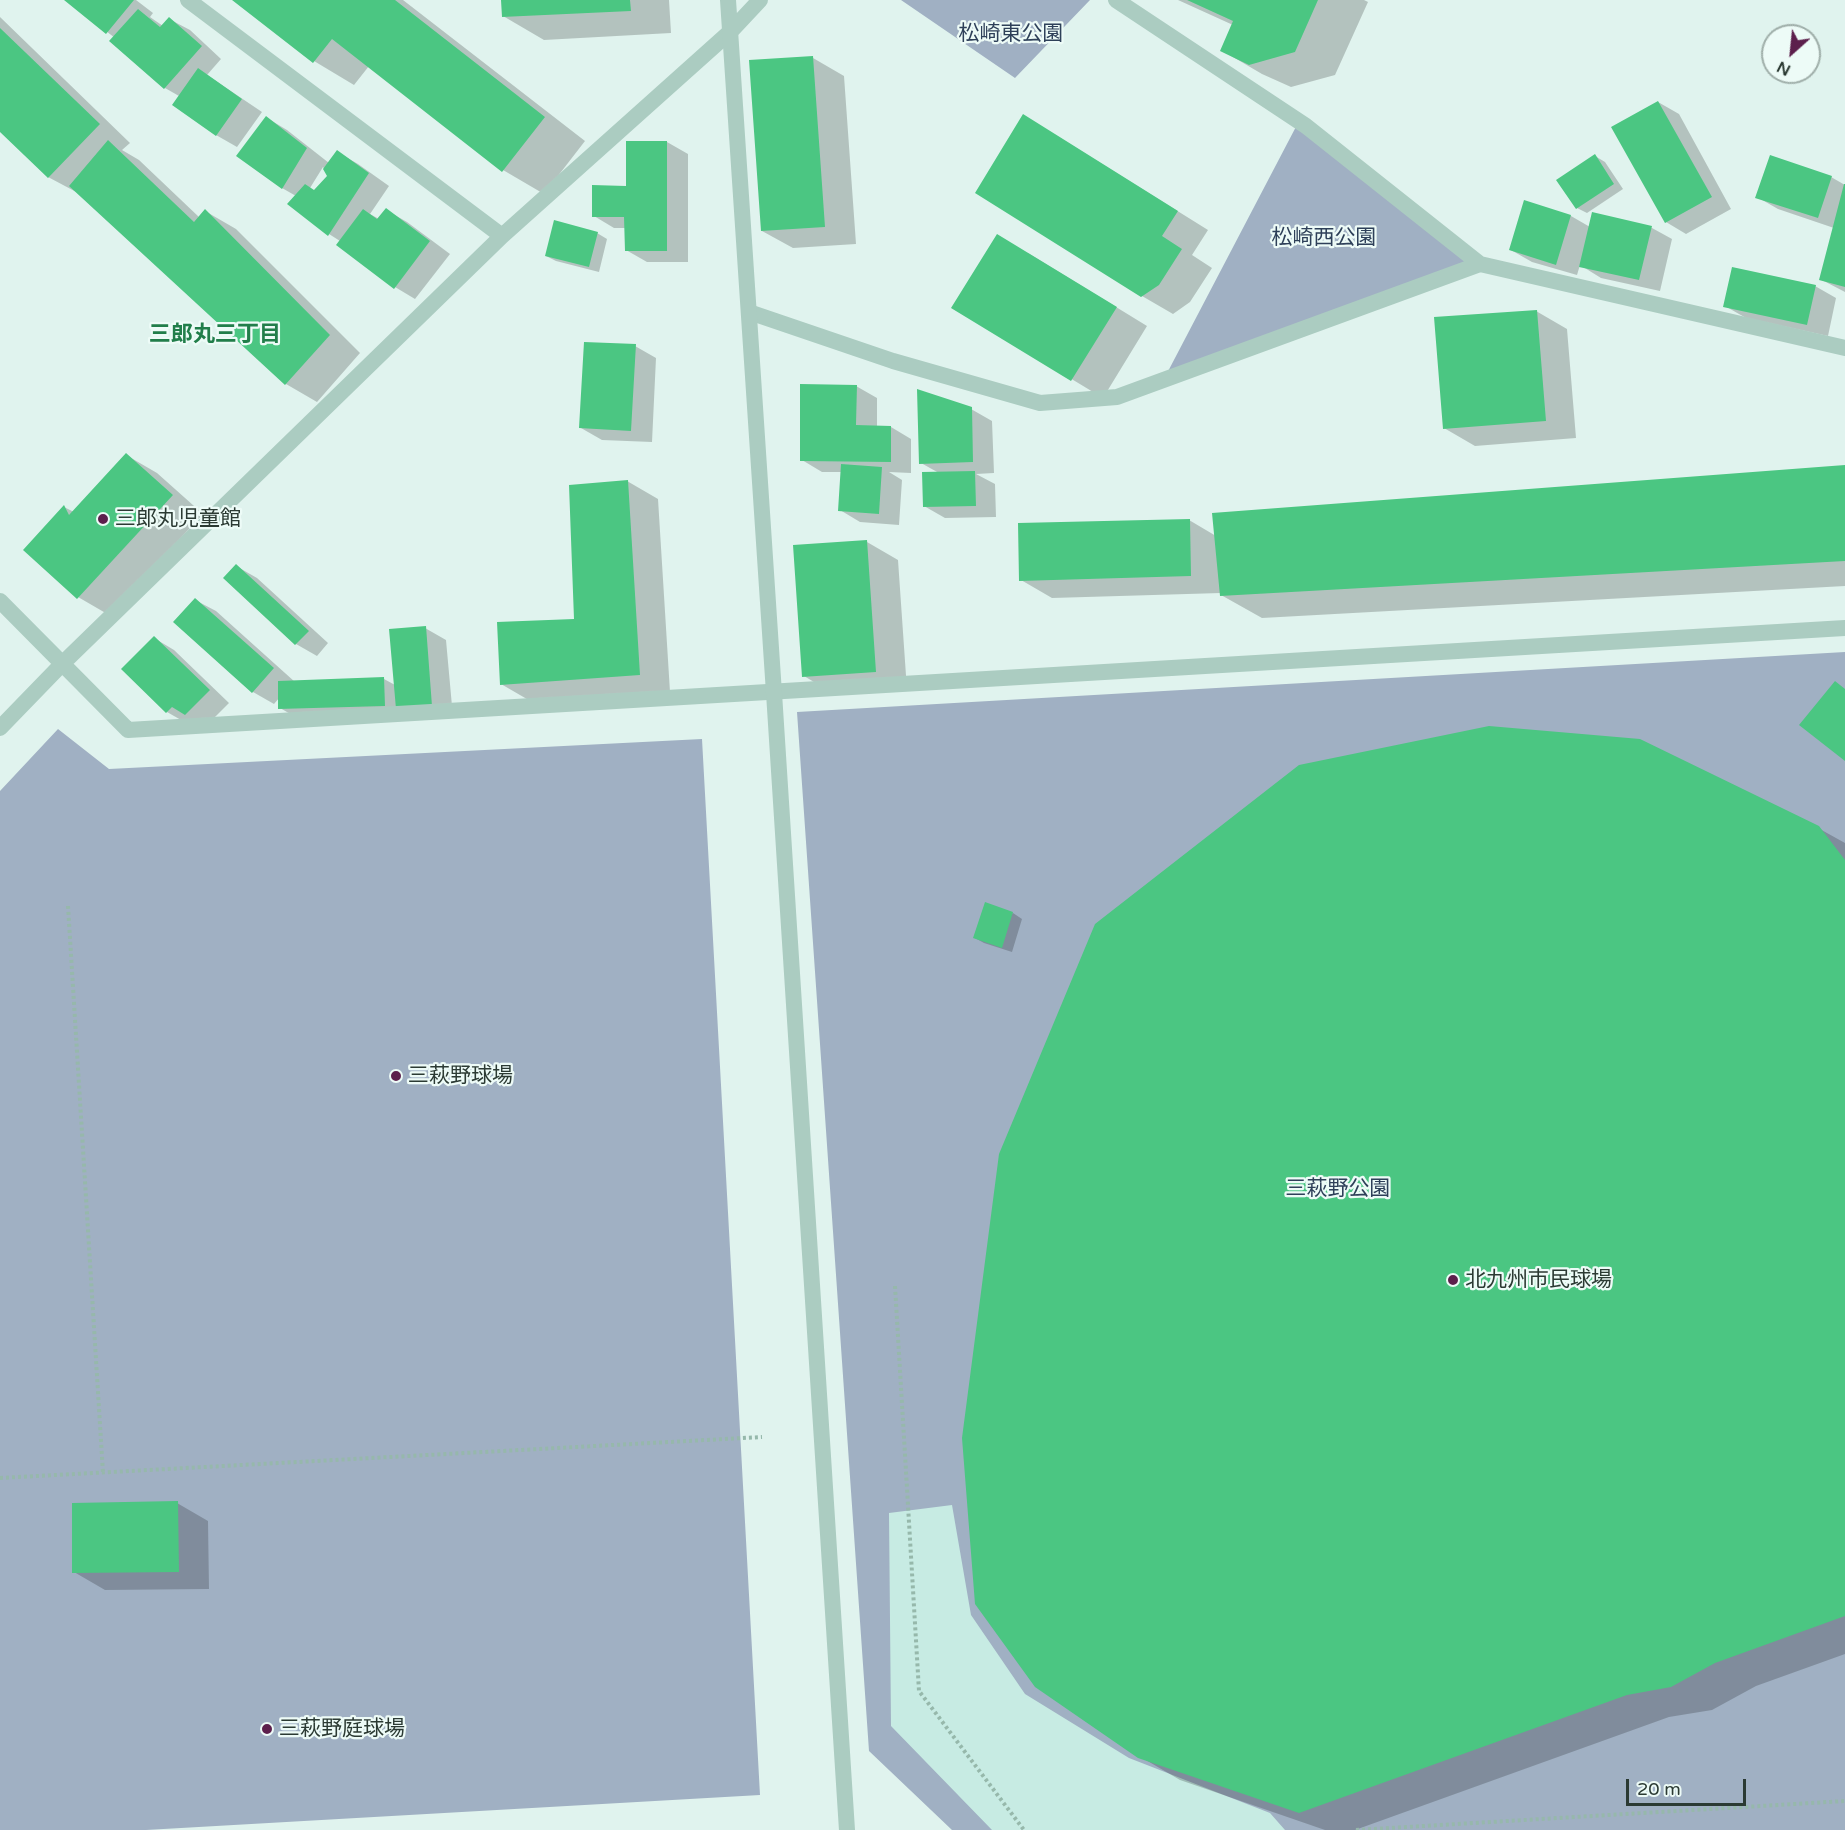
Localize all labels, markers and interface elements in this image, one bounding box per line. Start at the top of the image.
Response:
park label: 松崎東公園 [959,21,1063,47]
north arrow [1761,24,1821,84]
text: N [1773,56,1794,80]
park label: 松崎西公園 [1272,225,1376,251]
district label: 三郎丸三丁目 [149,322,281,348]
place label: 三郎丸児童館 [115,506,241,532]
marker: 三郎丸児童館 [96,512,110,526]
place label: 三萩野球場 [408,1063,513,1089]
marker: 三萩野球場 [389,1069,403,1083]
park label: 三萩野公園 [1286,1176,1390,1202]
place label: 北九州市民球場 [1465,1267,1612,1293]
marker: 北九州市民球場 [1446,1273,1460,1287]
place label: 三萩野庭球場 [279,1716,405,1742]
marker: 三萩野庭球場 [260,1722,274,1736]
scale bar [1629,1767,1749,1805]
text: 20 m [1637,1778,1681,1800]

